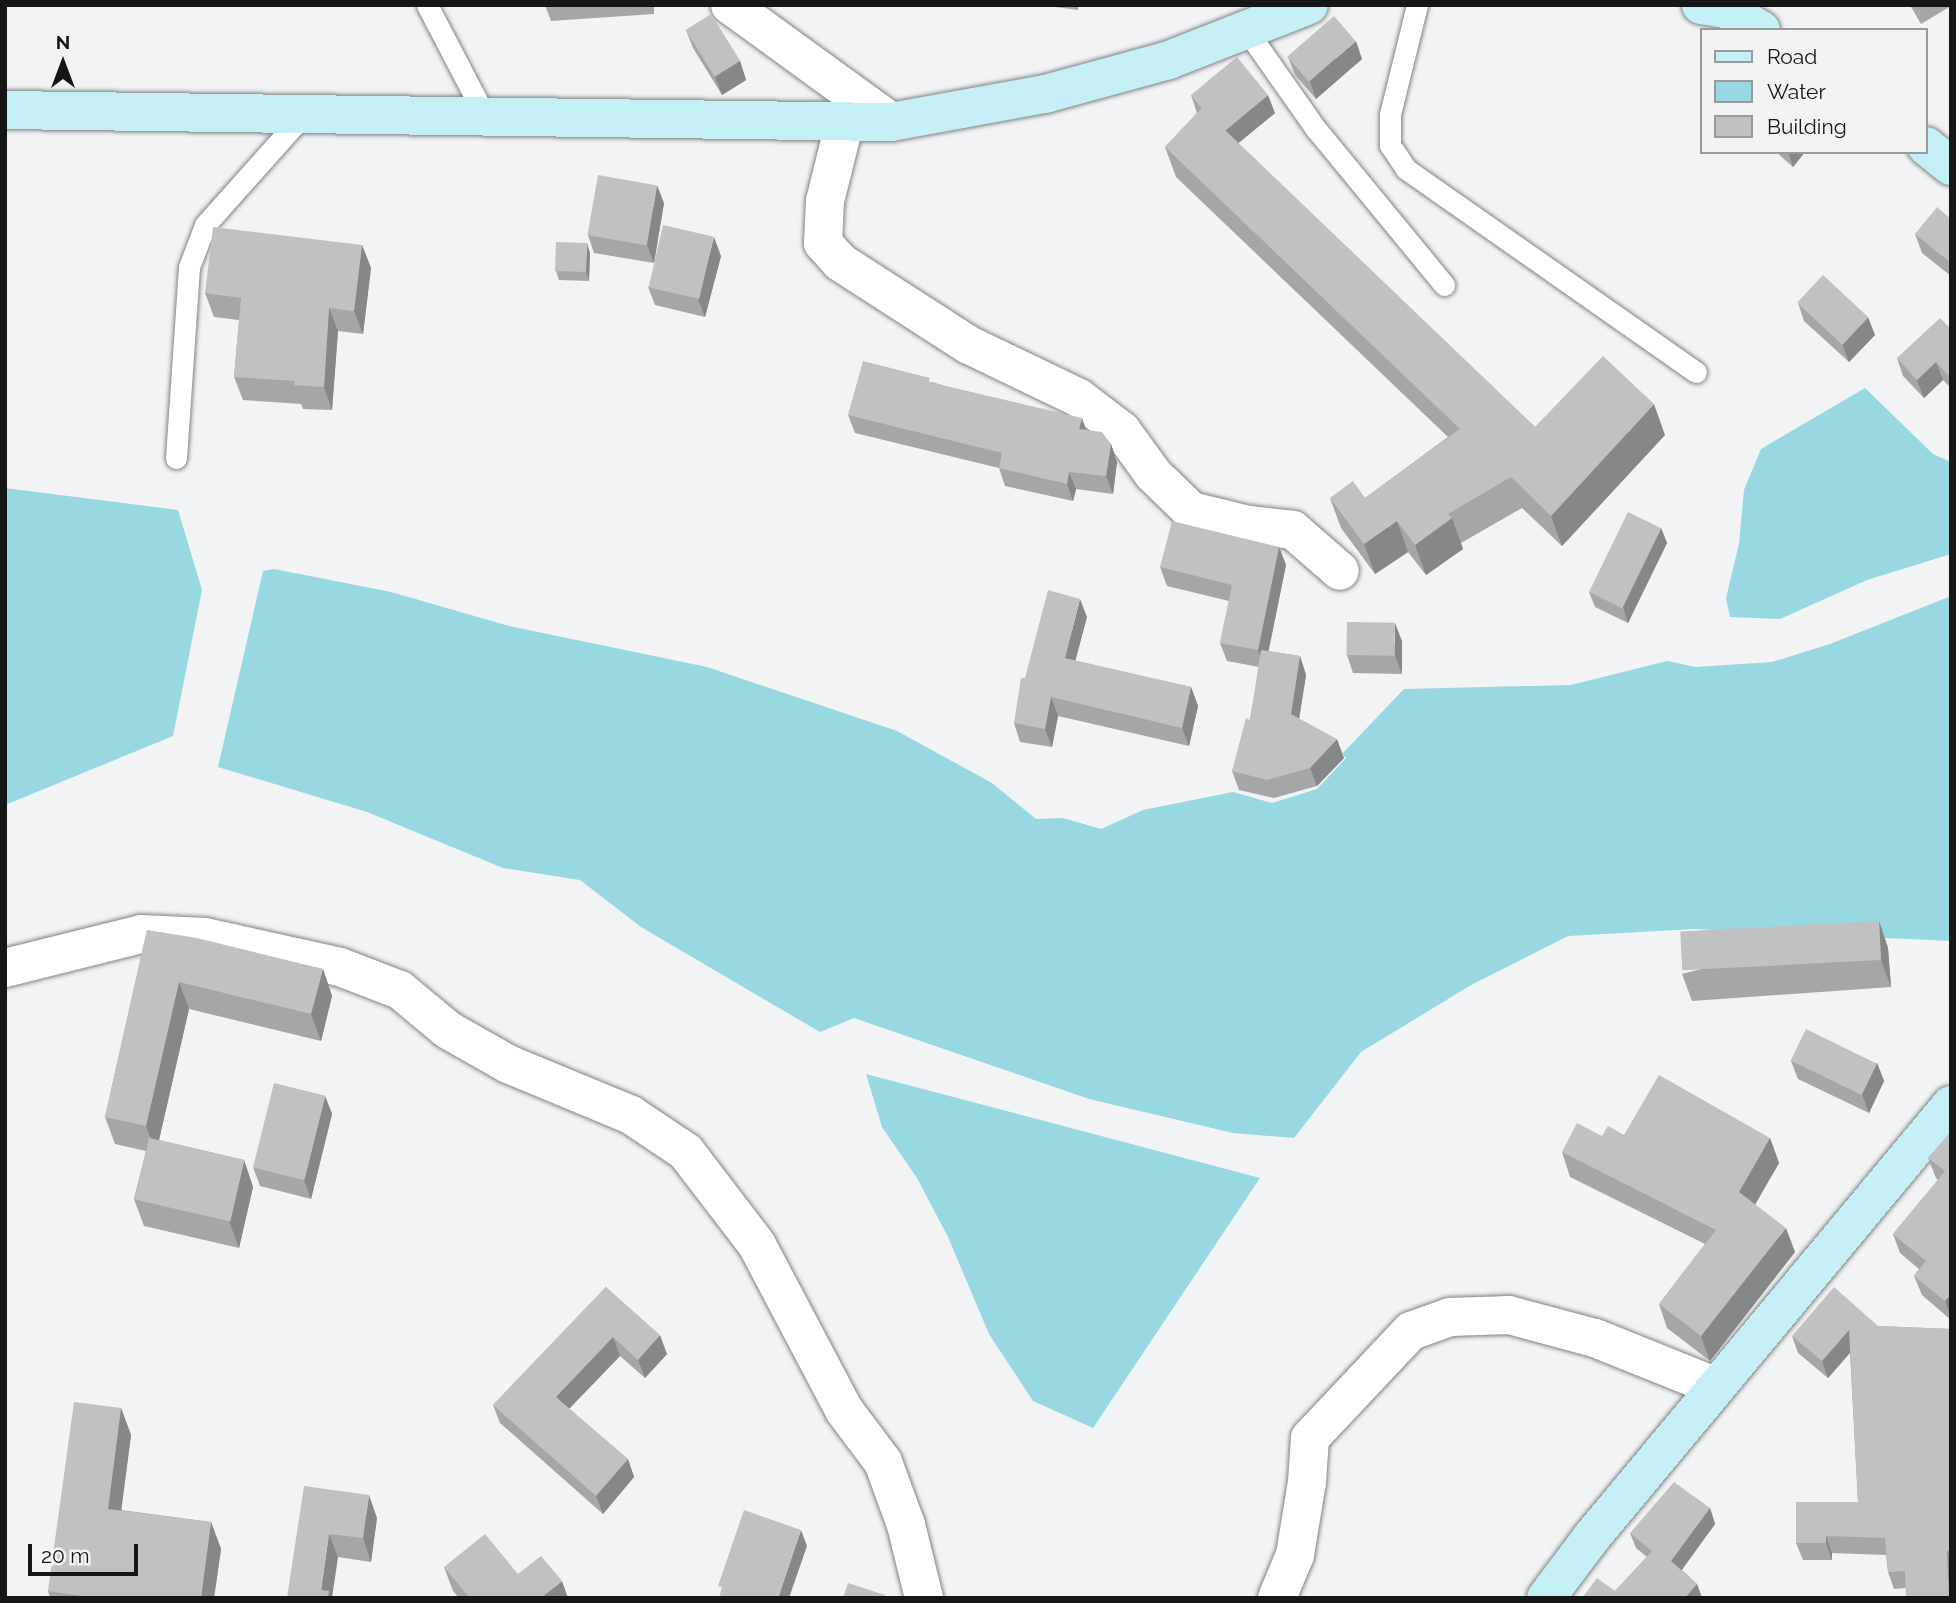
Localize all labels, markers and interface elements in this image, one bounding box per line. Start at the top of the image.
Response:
north arrow [28,28,98,98]
legend [1700,28,1928,154]
text: N [56,31,70,53]
text: Road [1767,44,1817,69]
text: Water [1767,79,1826,104]
text: Building [1767,114,1847,139]
scale bar [32,1530,142,1574]
text: 20 m [41,1543,89,1568]

